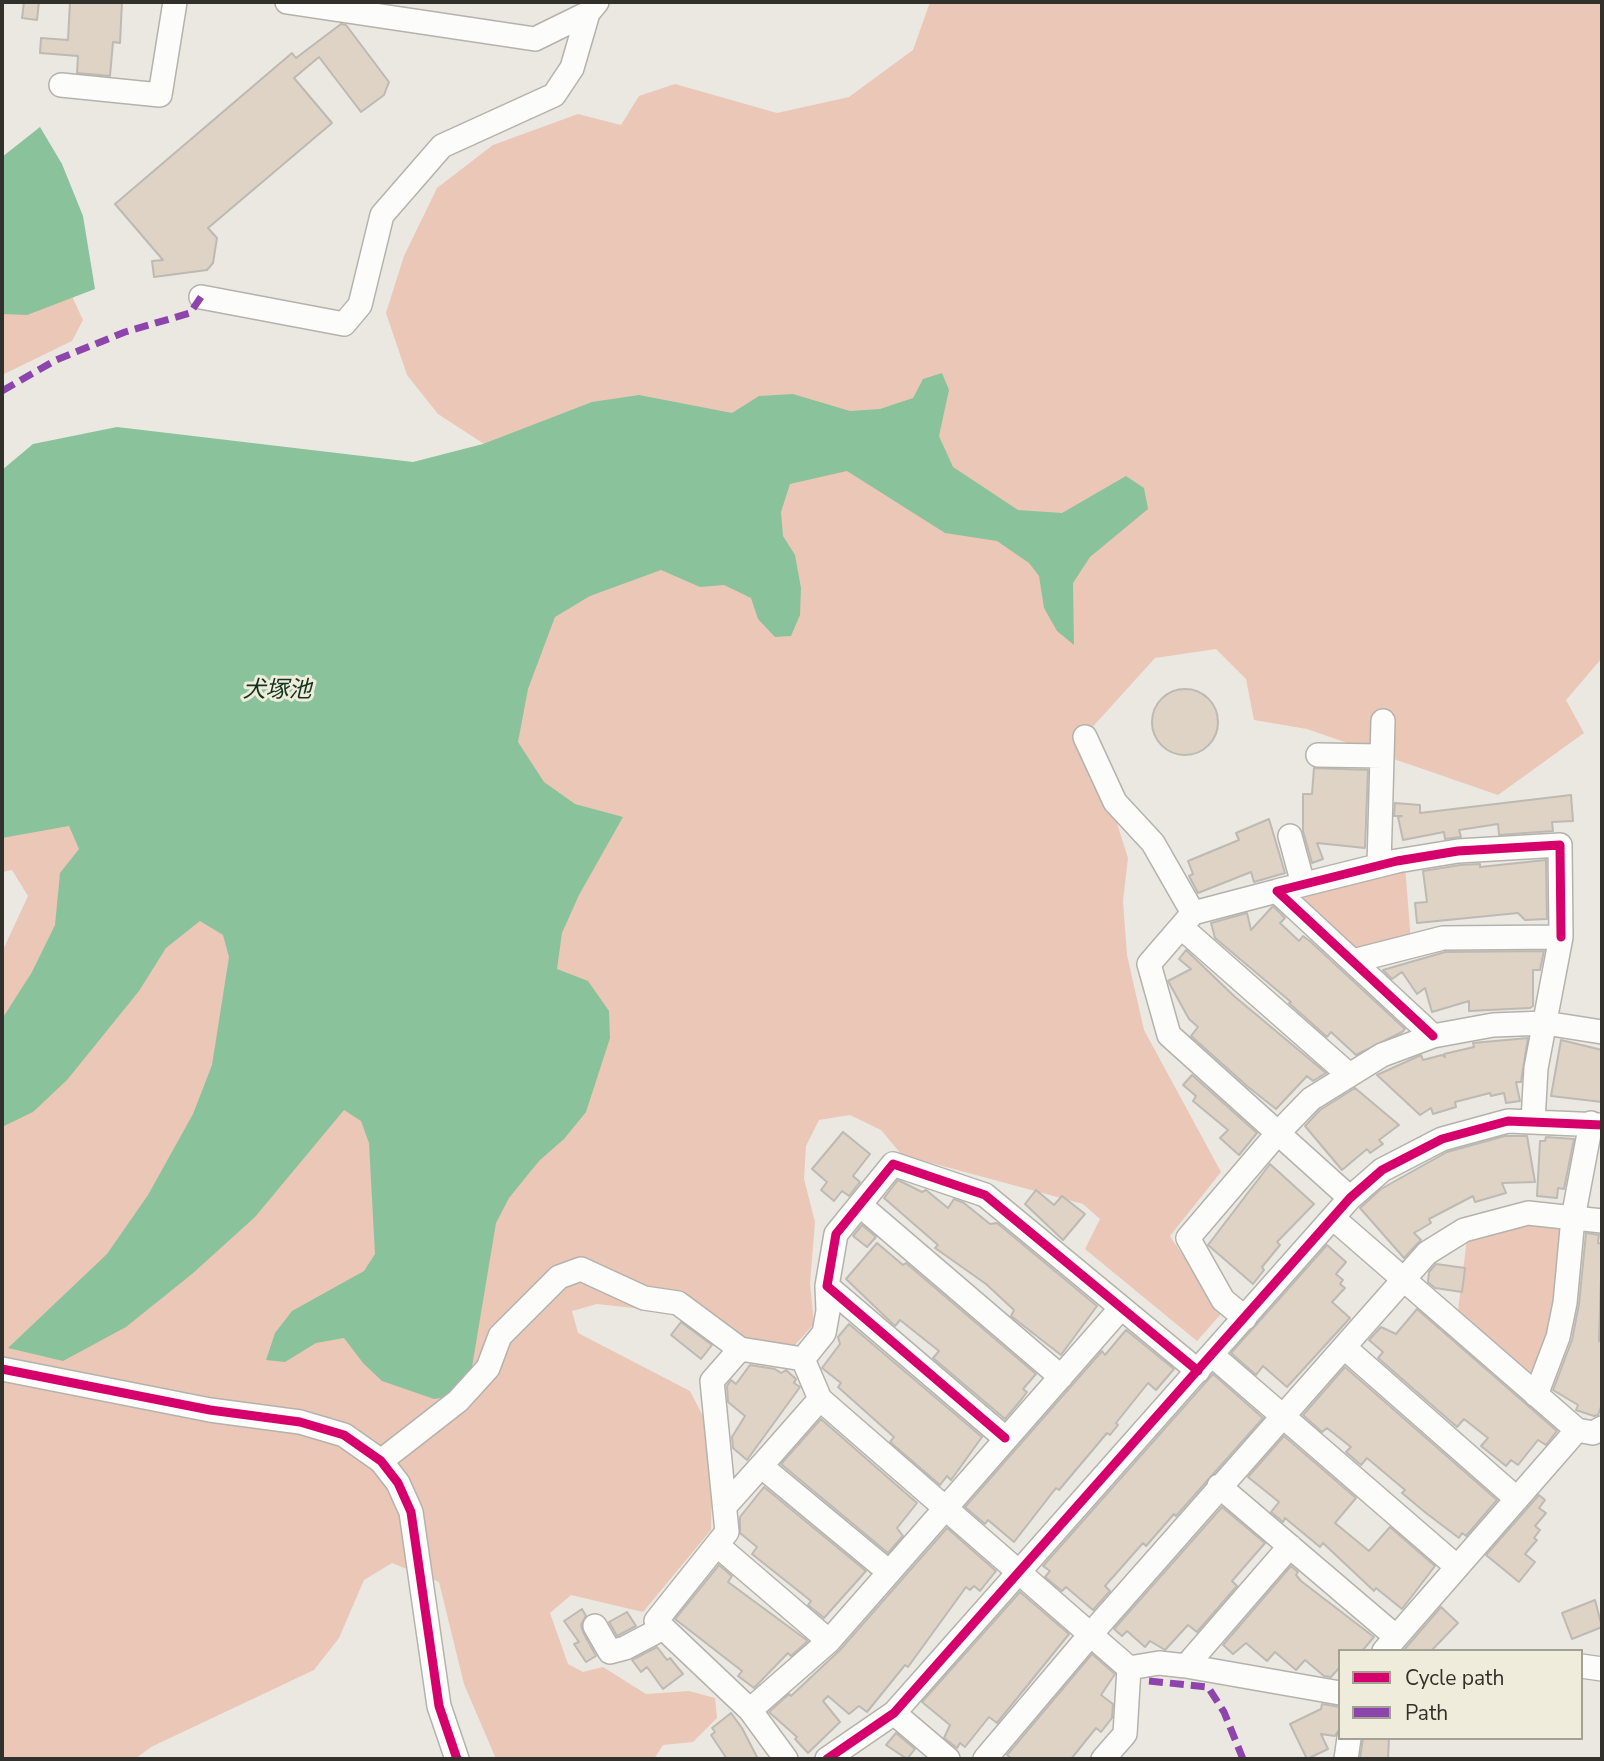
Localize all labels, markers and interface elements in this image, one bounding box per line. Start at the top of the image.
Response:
water label: 犬塚池 [243,677,311,705]
legend [1338,1649,1583,1740]
text: Cycle path [1405,1664,1504,1692]
text: Path [1405,1699,1448,1727]

